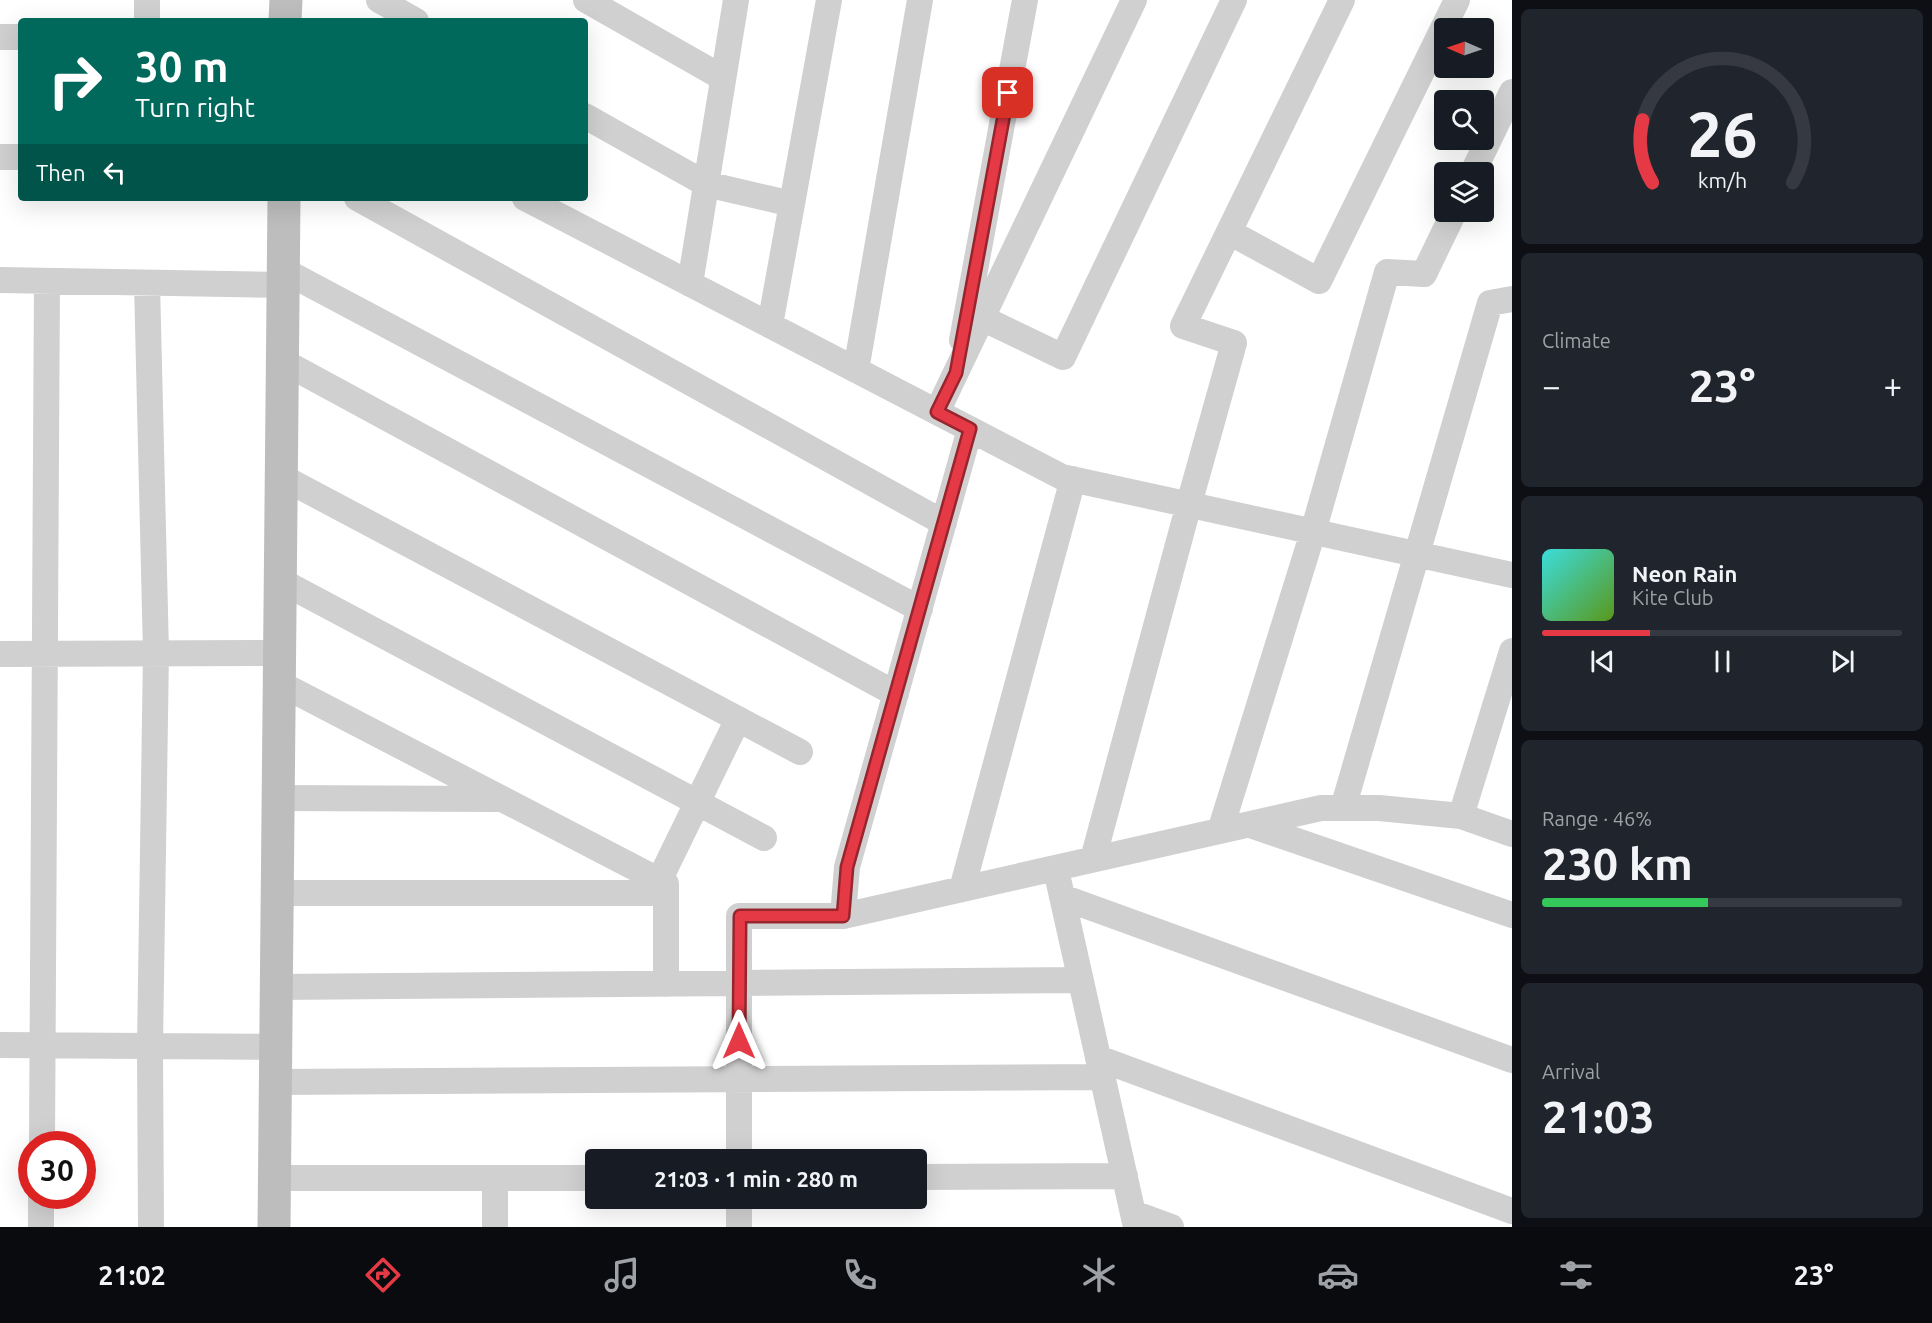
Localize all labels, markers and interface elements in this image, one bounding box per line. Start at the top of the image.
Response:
north arrow [1434,18,1494,78]
map controls [1434,18,1494,222]
icon: right [36,42,114,120]
text: 30 m [135,43,229,90]
pin [982,67,1033,118]
icon: arrive [991,76,1024,109]
button: search [1434,90,1494,150]
text: Turn right [135,92,255,122]
text: 26 [1687,99,1757,169]
icon: left [98,156,131,189]
text: Then [36,160,86,185]
button: layers [1434,162,1494,222]
text: km/h [1697,169,1747,193]
text: Climate [1542,329,1611,352]
text: 23° [1689,360,1755,411]
text: − [1542,367,1561,404]
text: + [1883,367,1902,404]
text: Neon Rain [1632,561,1737,586]
text: Kite Club [1632,586,1714,609]
icon: previous [1586,645,1619,678]
icon: pause [1706,645,1739,678]
icon: next [1826,645,1859,678]
text: Range · 46% [1542,807,1652,830]
text: 230 km [1542,838,1693,889]
position arrow [707,1009,771,1073]
text: Arrival [1542,1060,1600,1083]
text: 21:03 [1542,1091,1655,1142]
speed limit sign: 30 [18,1131,96,1209]
text: 21:03 · 1 min · 280 m [654,1166,858,1191]
icon: directions [362,1254,404,1296]
icon: music [601,1254,643,1296]
icon: phone [839,1254,881,1296]
icon: climate [1078,1254,1120,1296]
icon: car [1317,1254,1359,1296]
icon: filters [1555,1254,1597,1296]
text: 21:02 [98,1260,166,1290]
text: 23° [1794,1260,1834,1290]

